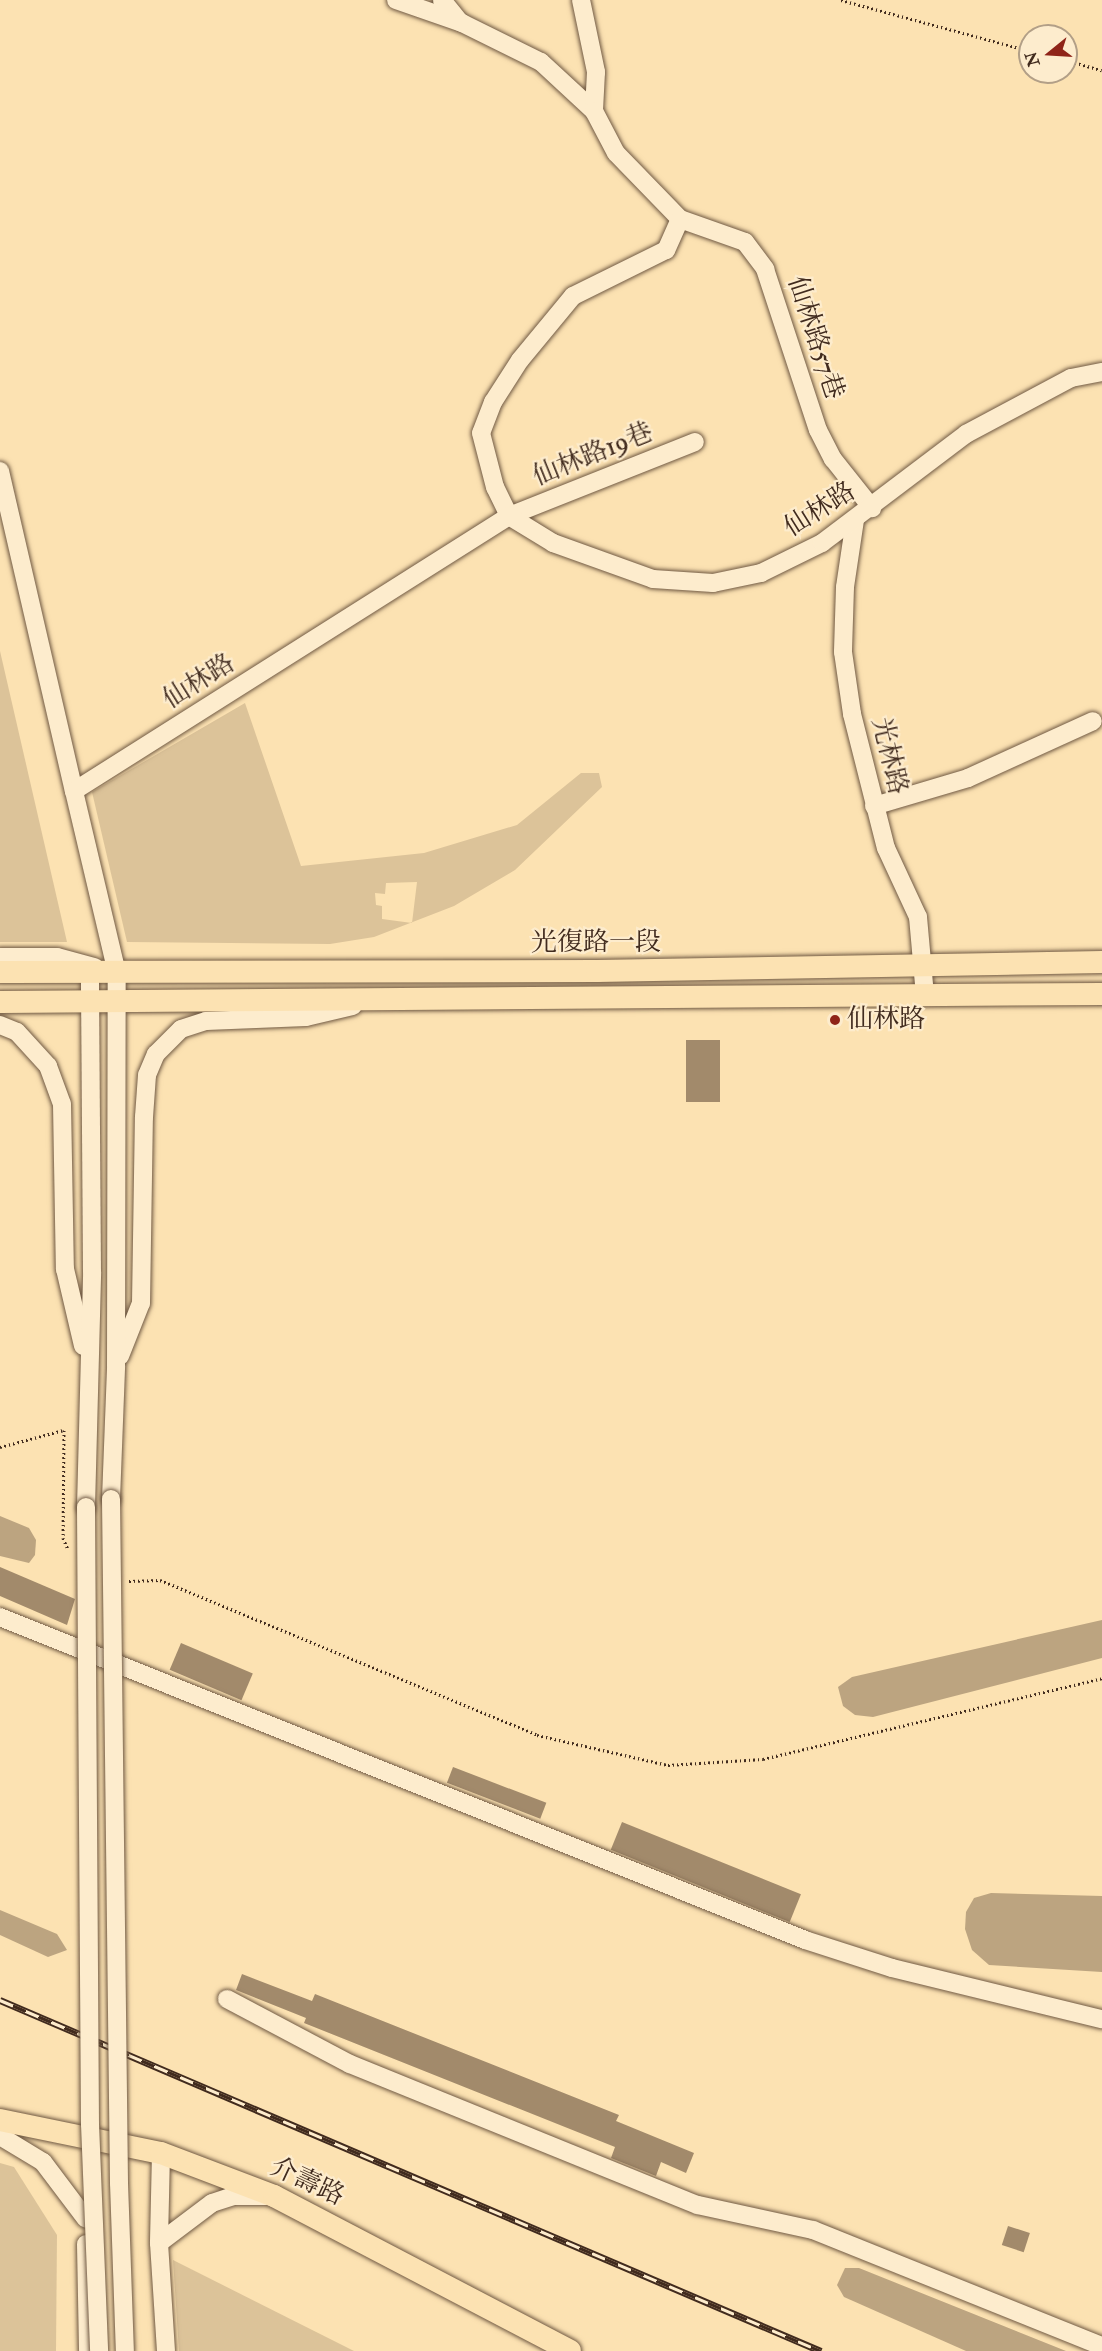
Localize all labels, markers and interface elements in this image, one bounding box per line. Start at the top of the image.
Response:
north arrow [1018,24,1078,84]
text: N [1021,49,1045,69]
street label: 仙林路57巷 [780,273,850,403]
street label: 仙林路19巷 [529,417,657,493]
street label: 仙林路 [779,476,861,544]
street label: 仙林路 [158,648,240,716]
street label: 光林路 [865,714,913,798]
street label: 光復路一段 [531,927,661,959]
place label: 仙林路 [847,1004,925,1036]
marker: 仙林路 [828,1013,842,1027]
street label: 介壽路 [265,2151,349,2213]

